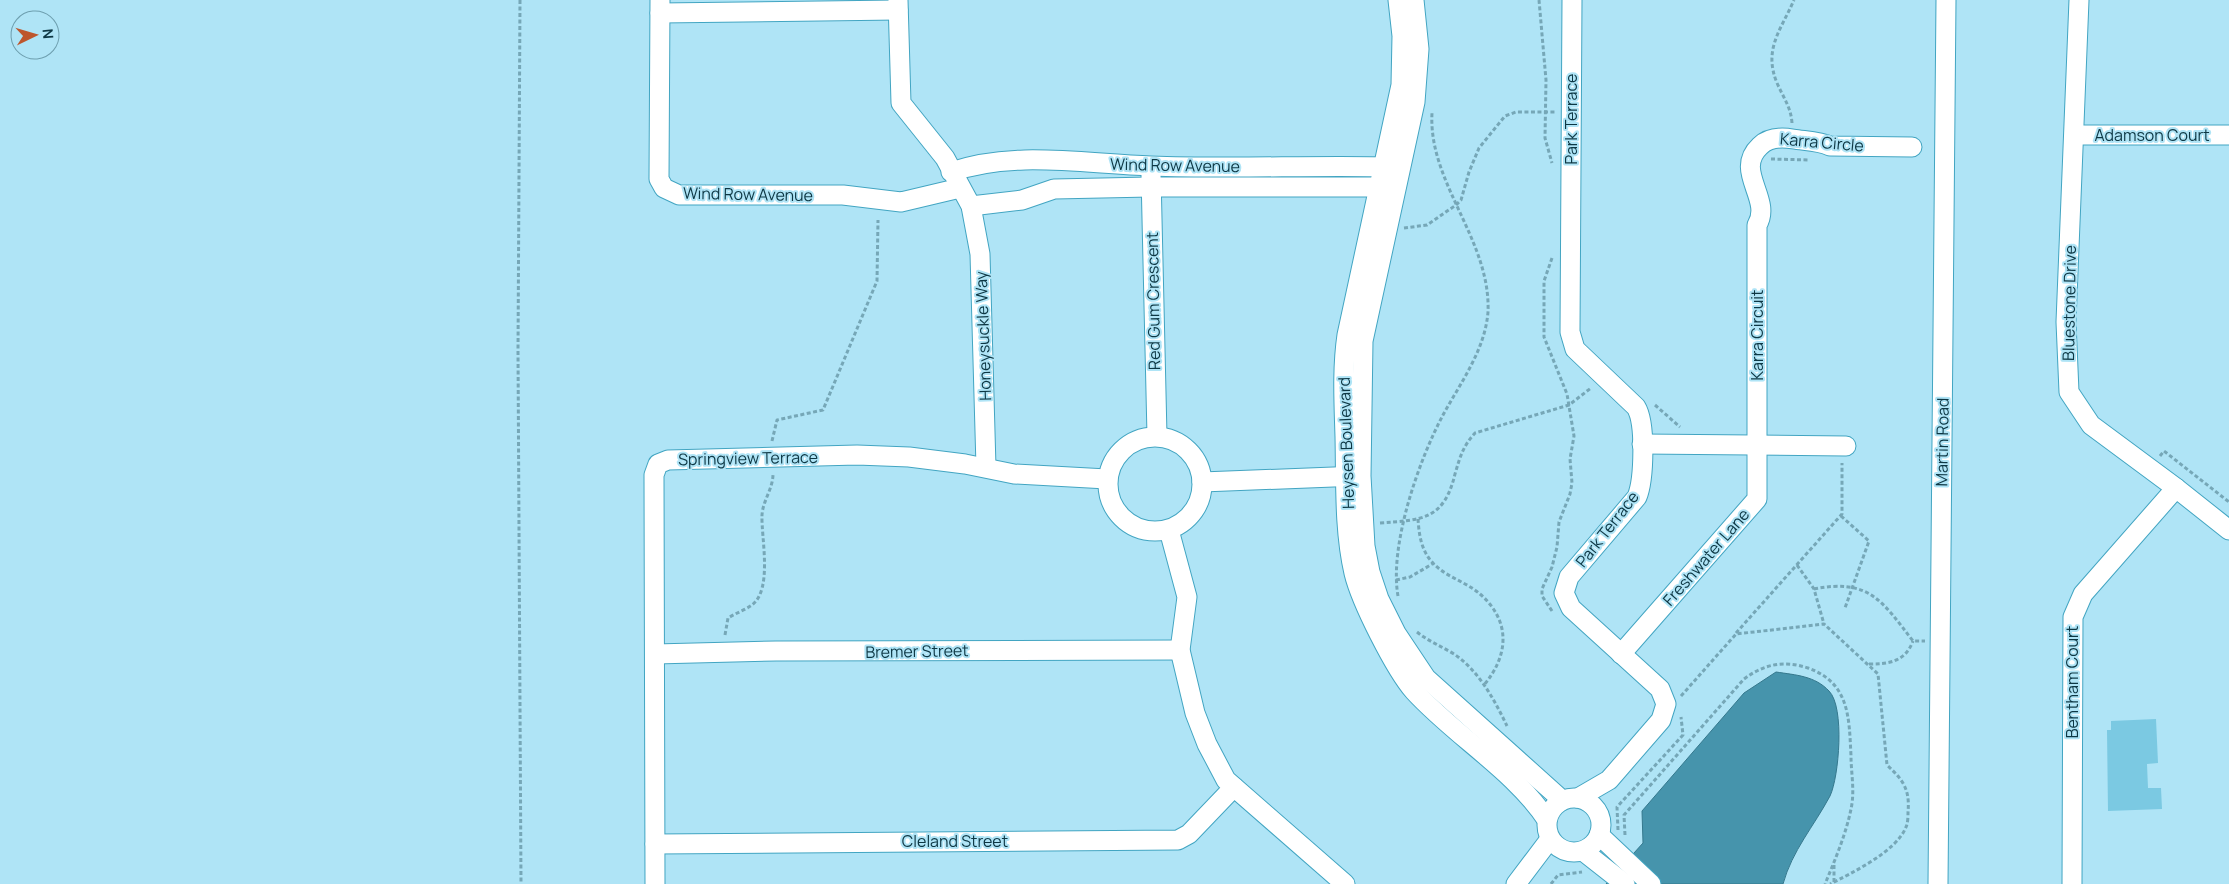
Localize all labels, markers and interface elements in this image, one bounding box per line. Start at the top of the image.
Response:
north arrow [10,10,60,60]
text: N [39,28,58,40]
street label: Park Terrace [1560,74,1582,164]
street label: Adamson Court [2094,124,2210,146]
street label: Karra Circle [1779,127,1865,157]
street label: Wind Row Avenue [1110,153,1240,177]
street label: Wind Row Avenue [683,182,813,206]
street label: Red Gum Crescent [1141,232,1165,370]
street label: Bluestone Drive [2057,245,2081,361]
street label: Honeysuckle Way [970,270,996,401]
street label: Karra Circuit [1746,290,1768,380]
street label: Heysen Boulevard [1333,377,1359,509]
street label: Martin Road [1930,397,1954,487]
street label: Springview Terrace [678,446,818,470]
street label: Park Terrace [1570,486,1644,572]
street label: Freshwater Lane [1658,504,1754,610]
street label: Bentham Court [2061,626,2083,738]
street label: Bremer Street [865,639,969,663]
street label: Cleland Street [902,830,1008,852]

